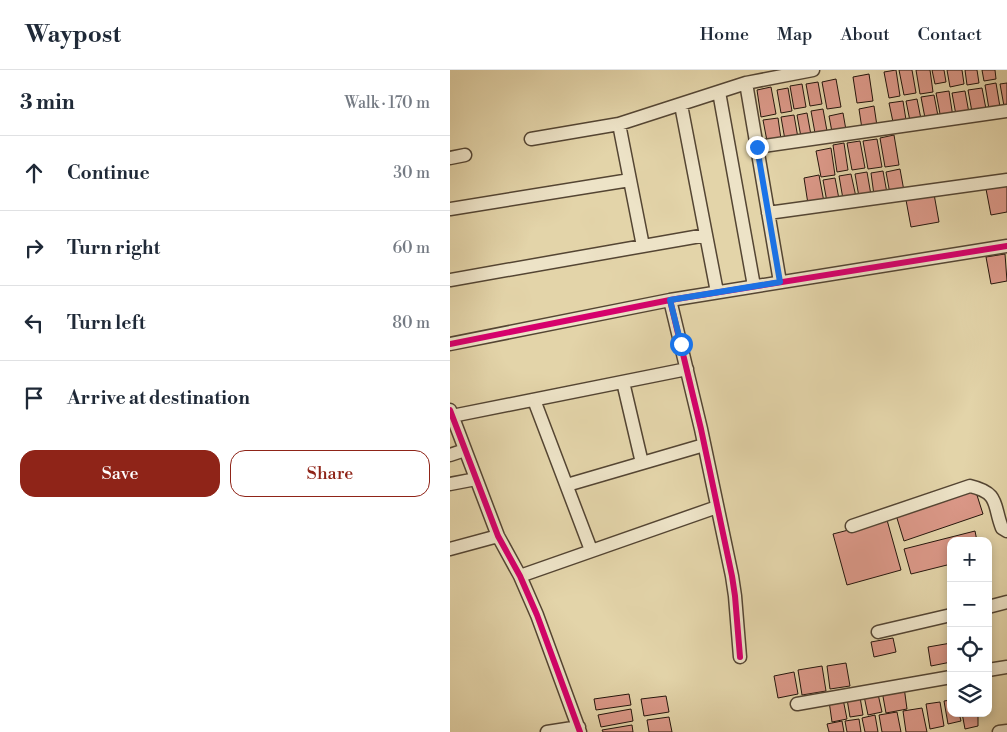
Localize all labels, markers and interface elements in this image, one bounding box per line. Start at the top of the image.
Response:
text: Waypost [25,20,121,50]
text: Home [700,23,749,46]
text: Map [777,23,813,46]
text: About [841,23,890,46]
text: Contact [918,23,982,46]
text: 3 min [20,90,75,116]
text: Walk · 170 m [344,93,430,113]
route end [746,136,769,159]
icon: ahead [20,159,48,187]
text: Continue [67,161,150,185]
text: 30 m [393,163,430,183]
icon: right [20,234,48,262]
text: Turn right [67,236,160,260]
text: 60 m [392,238,430,258]
icon: left [20,309,48,337]
text: Turn left [67,311,146,335]
text: 80 m [392,313,430,333]
route start [670,333,693,356]
icon: arrive [20,384,48,412]
text: Arrive at destination [67,386,250,410]
button: Save [20,450,220,497]
button: Share [230,450,430,497]
map controls [947,537,992,717]
button: + [947,537,992,582]
button: − [947,582,992,627]
button: locate [947,627,992,672]
button: layers [947,672,992,717]

